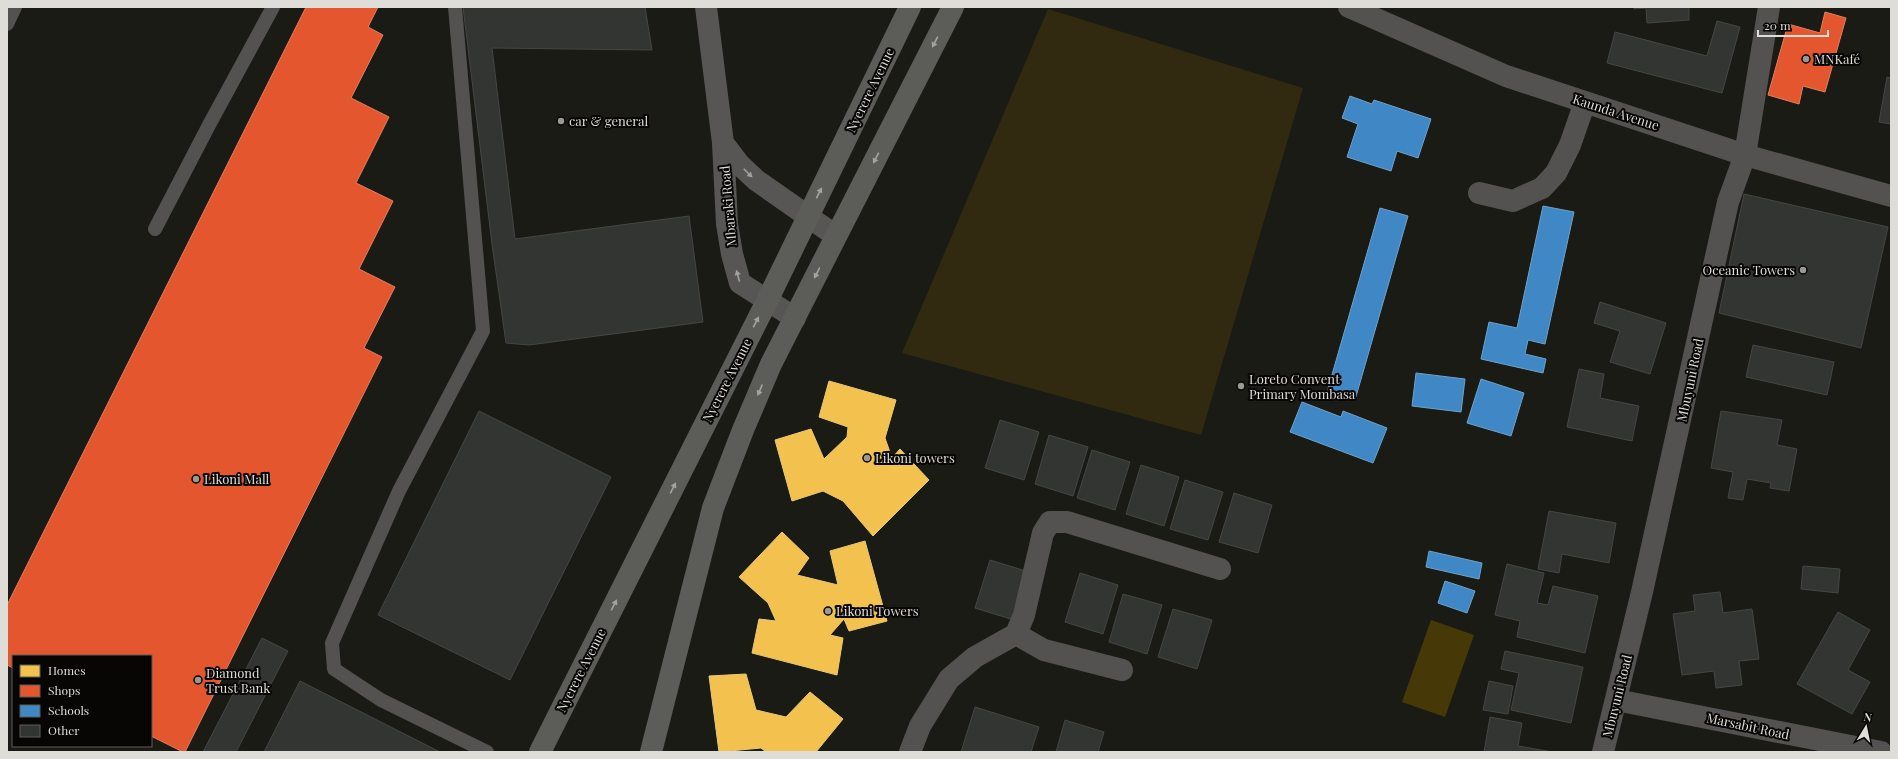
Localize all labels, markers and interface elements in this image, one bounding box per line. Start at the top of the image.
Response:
scale bar [1758,12,1828,38]
text: 20 m [1764,17,1791,33]
one-way arrow [932,36,938,48]
street label: Nyerere Avenue [842,44,898,135]
place label: MNKafé [1814,50,1861,67]
marker: MNKafé [1801,54,1811,64]
street label: Kaunda Avenue [1571,90,1662,134]
place label: car & general [569,112,649,129]
marker: car & general [556,116,566,126]
one-way arrow [873,152,879,163]
street label: Mbaraki Road [715,164,740,247]
one-way arrow [743,168,753,178]
one-way arrow [816,187,822,199]
place label: Oceanic Towers [1703,261,1795,278]
marker: Oceanic Towers [1798,265,1808,275]
one-way arrow [814,268,820,279]
one-way arrow [735,270,741,283]
one-way arrow [753,316,759,328]
street label: Nyerere Avenue [698,335,755,425]
street label: Mbuyuni Road [1672,336,1707,423]
place label: Loreto Convent Primary Mombasa [1249,370,1356,402]
marker: Loreto Convent Primary Mombasa [1236,381,1246,391]
one-way arrow [757,385,763,396]
place label: Likoni towers [875,449,955,466]
marker: Likoni towers [862,453,872,463]
place label: Likoni Mall [204,470,270,487]
marker: Likoni Mall [191,474,201,484]
one-way arrow [669,483,676,494]
one-way arrow [611,599,617,610]
place label: Likoni Towers [836,602,919,619]
marker: Likoni Towers [823,606,833,616]
street label: Nyerere Avenue [552,625,609,715]
street label: Mbuyuni Road [1598,652,1635,739]
legend [12,655,152,747]
text: Homes [48,662,86,678]
place label: Diamond Trust Bank [206,664,271,696]
marker: Diamond Trust Bank [193,675,203,685]
text: Shops [48,682,80,698]
text: Schools [48,702,89,718]
north arrow [1846,707,1886,747]
street label: Marsabit Road [1705,708,1791,743]
text: N [1863,709,1873,725]
text: Other [48,722,80,738]

